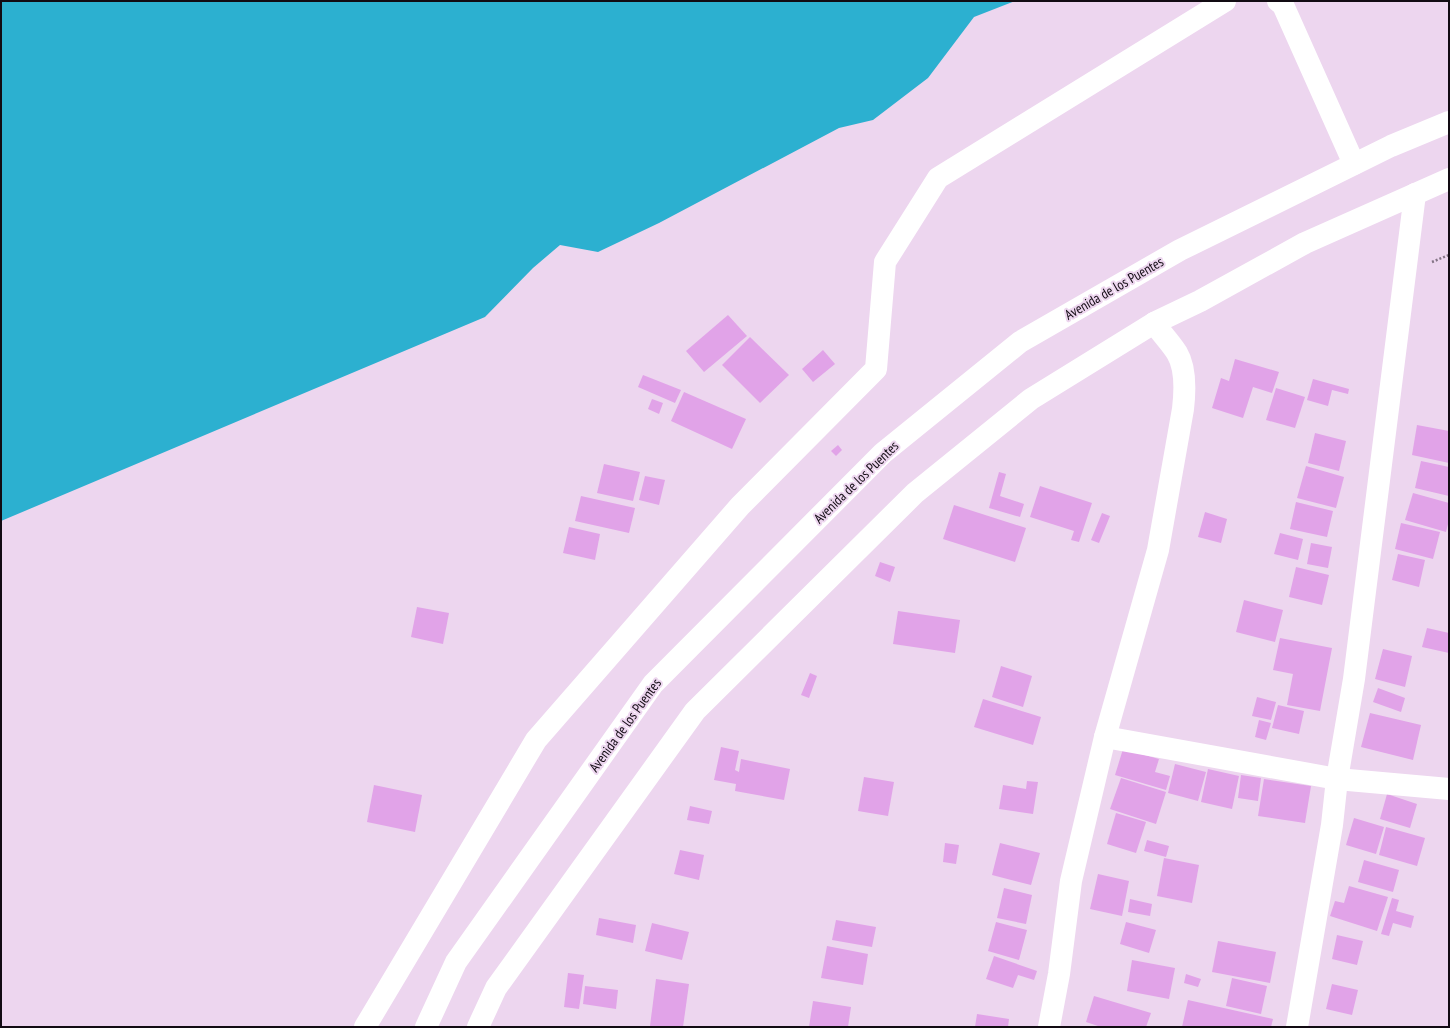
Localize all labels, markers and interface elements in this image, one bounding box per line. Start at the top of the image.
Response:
street label: Avenida de los Puentes [1061,252,1167,324]
street label: Avenida de los Puentes [810,437,902,527]
street label: Avenida de los Puentes [585,675,665,775]

